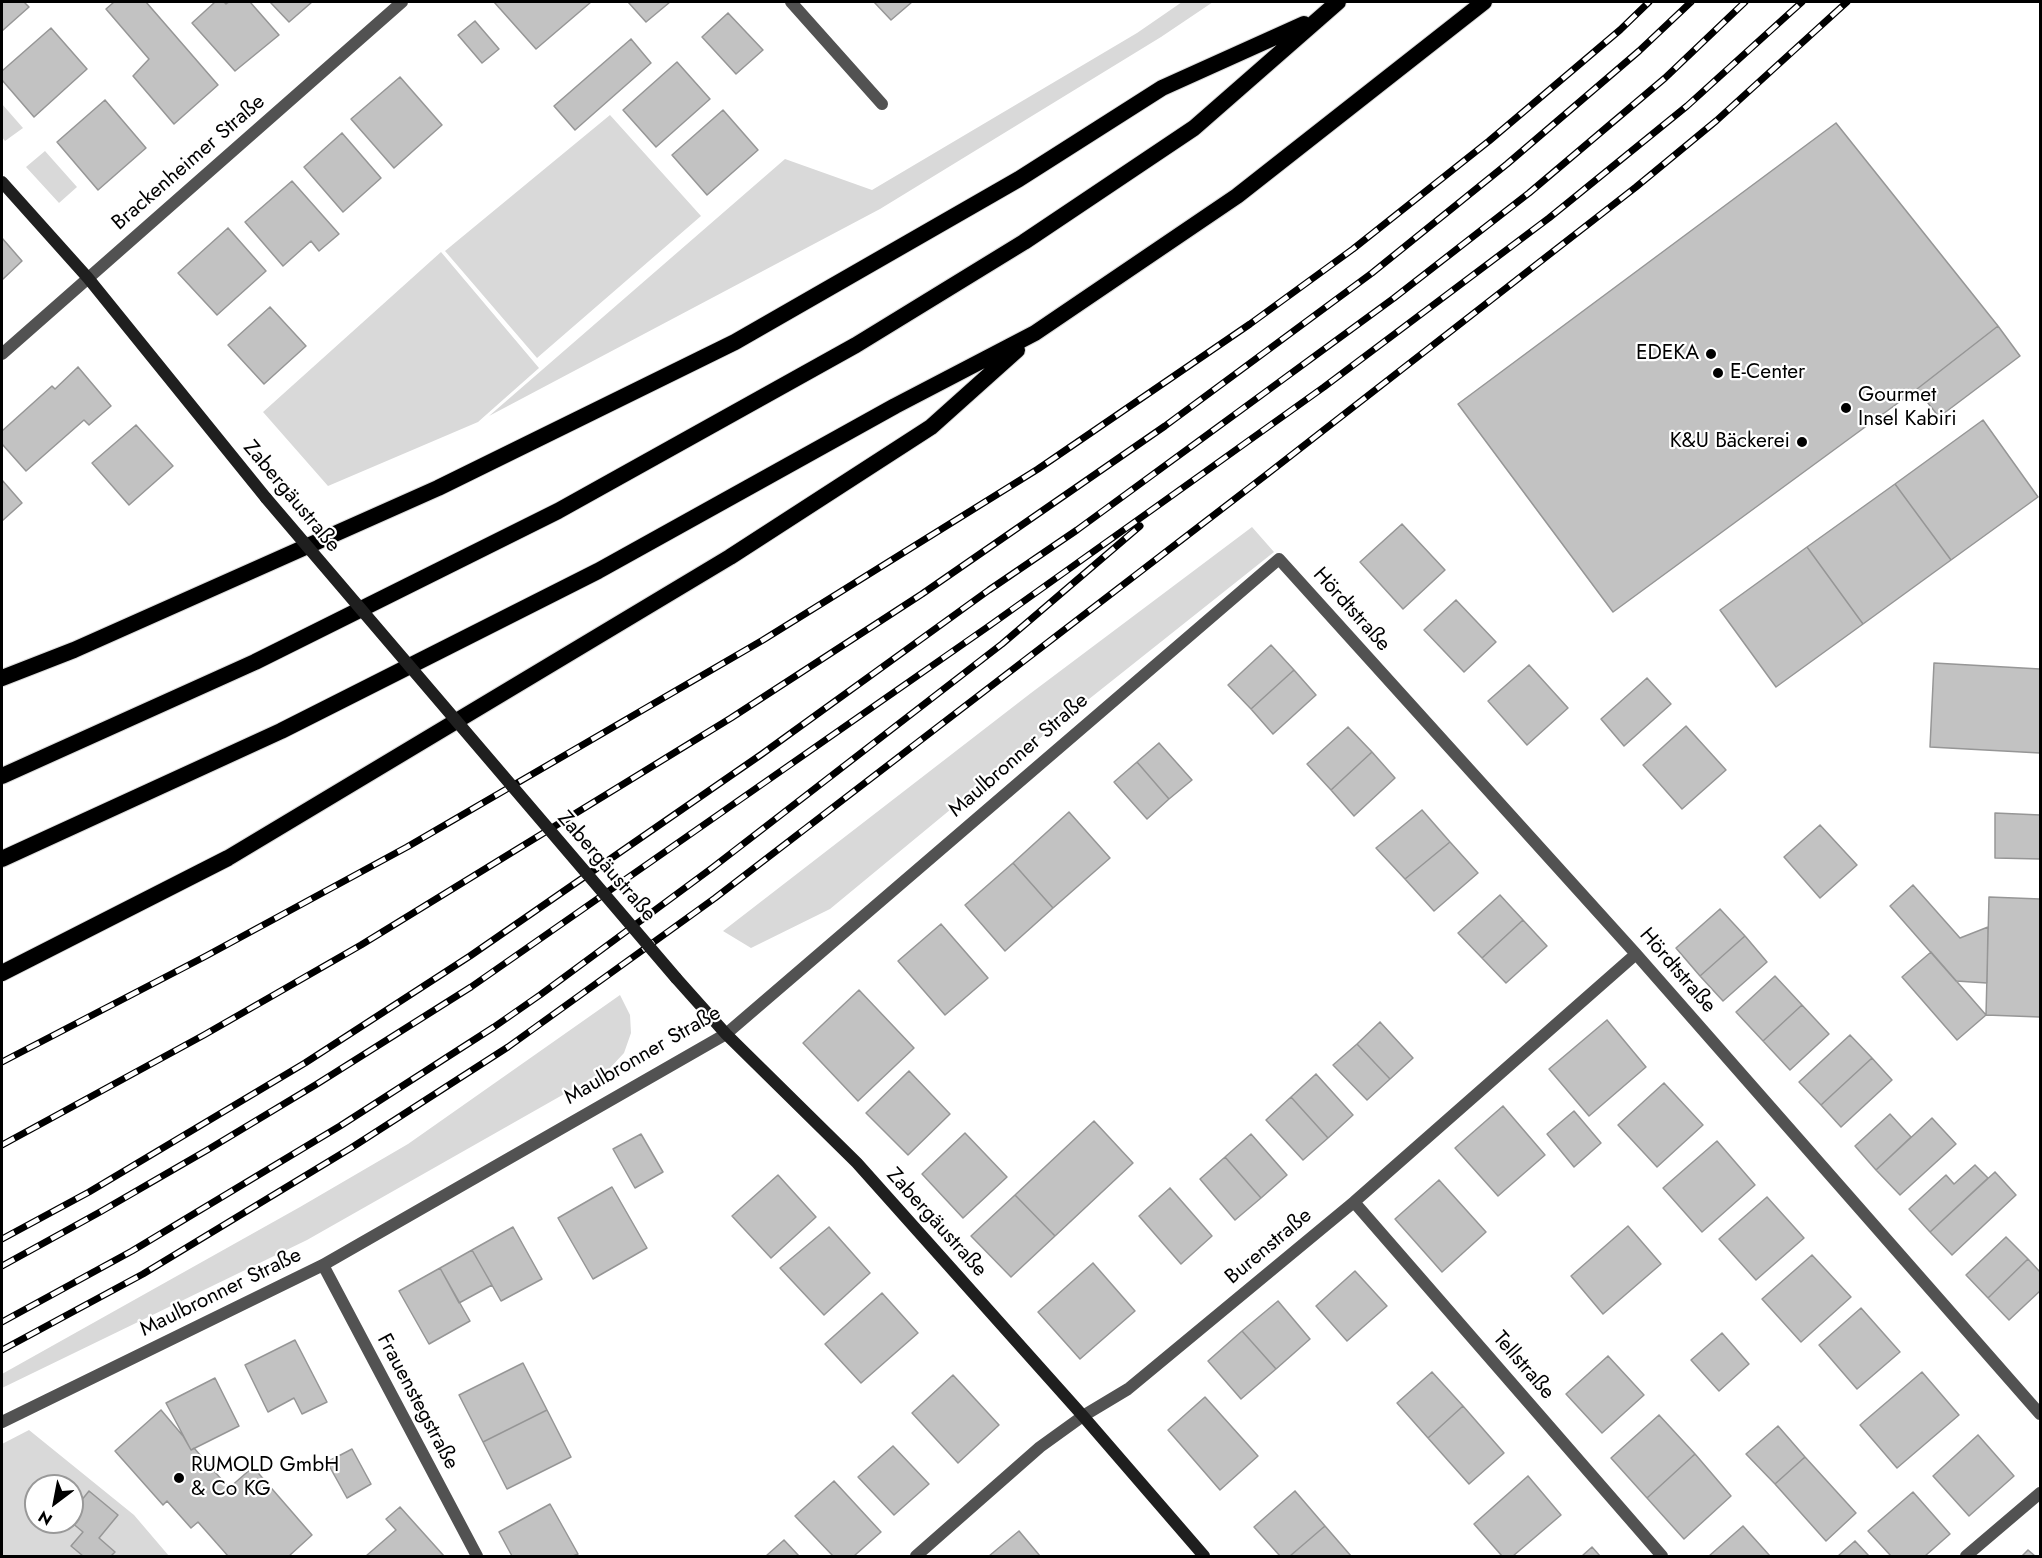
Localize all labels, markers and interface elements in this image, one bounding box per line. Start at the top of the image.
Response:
street label: Brackenheimer Straße [107,90,271,236]
place label: EDEKA [1636,341,1699,367]
marker: EDEKA [1704,347,1718,361]
place label: E-Center [1730,360,1805,386]
marker: E-Center [1711,366,1725,380]
place label: Gourmet Insel Kabiri [1858,383,1957,433]
marker: Gourmet Insel Kabiri [1839,401,1853,415]
place label: K&U Bäckerei [1670,429,1790,455]
marker: K&U Bäckerei [1795,435,1809,449]
street label: Zabergäustraße [237,436,345,558]
street label: Hördtstraße [1307,563,1395,657]
street label: Maulbronner Straße [944,689,1094,823]
street label: Zabergäustraße [551,807,661,927]
street label: Hördtstraße [1633,923,1721,1019]
street label: Maulbronner Straße [560,1001,726,1111]
street label: Zabergäustraße [881,1163,991,1283]
street label: Burenstraße [1221,1204,1317,1290]
street label: Maulbronner Straße [136,1243,306,1343]
street label: Tellstraße [1487,1327,1559,1405]
street label: Frauenstegstraße [371,1330,463,1474]
place label: RUMOLD GmbH & Co KG [191,1453,339,1503]
marker: RUMOLD GmbH & Co KG [172,1471,186,1485]
north arrow [24,1474,84,1534]
text: N [34,1505,57,1531]

